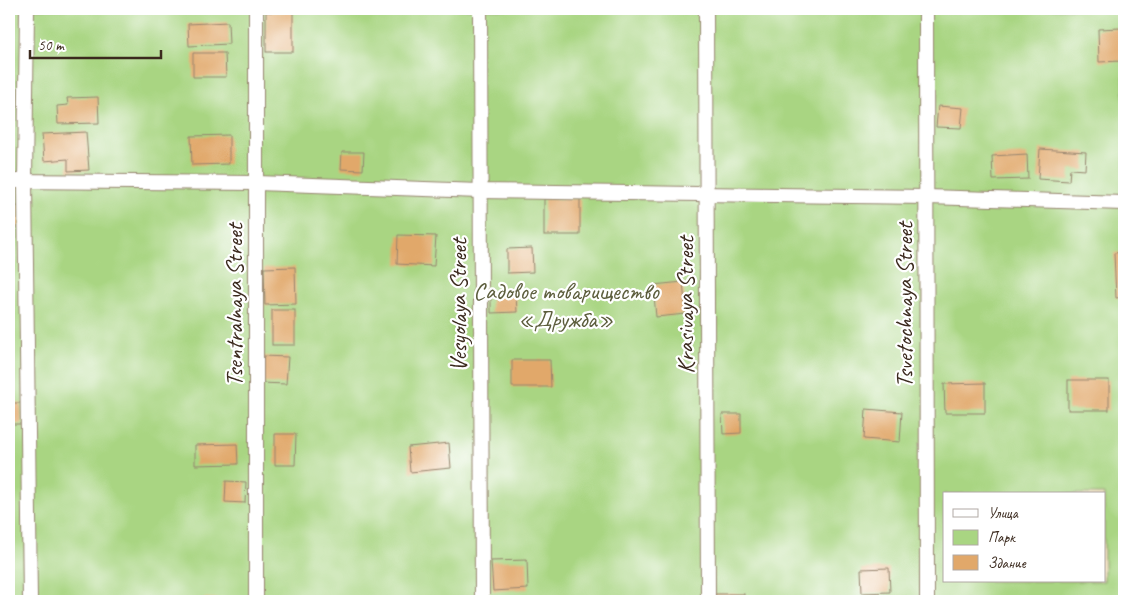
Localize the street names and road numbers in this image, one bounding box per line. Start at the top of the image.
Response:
street label: Tsvetochnaya Street [889,220,919,388]
street label: Tsentralnaya Street [219,222,249,386]
street label: Krasivaya Street [670,234,700,374]
street label: Vesyolaya Street [443,236,473,372]

